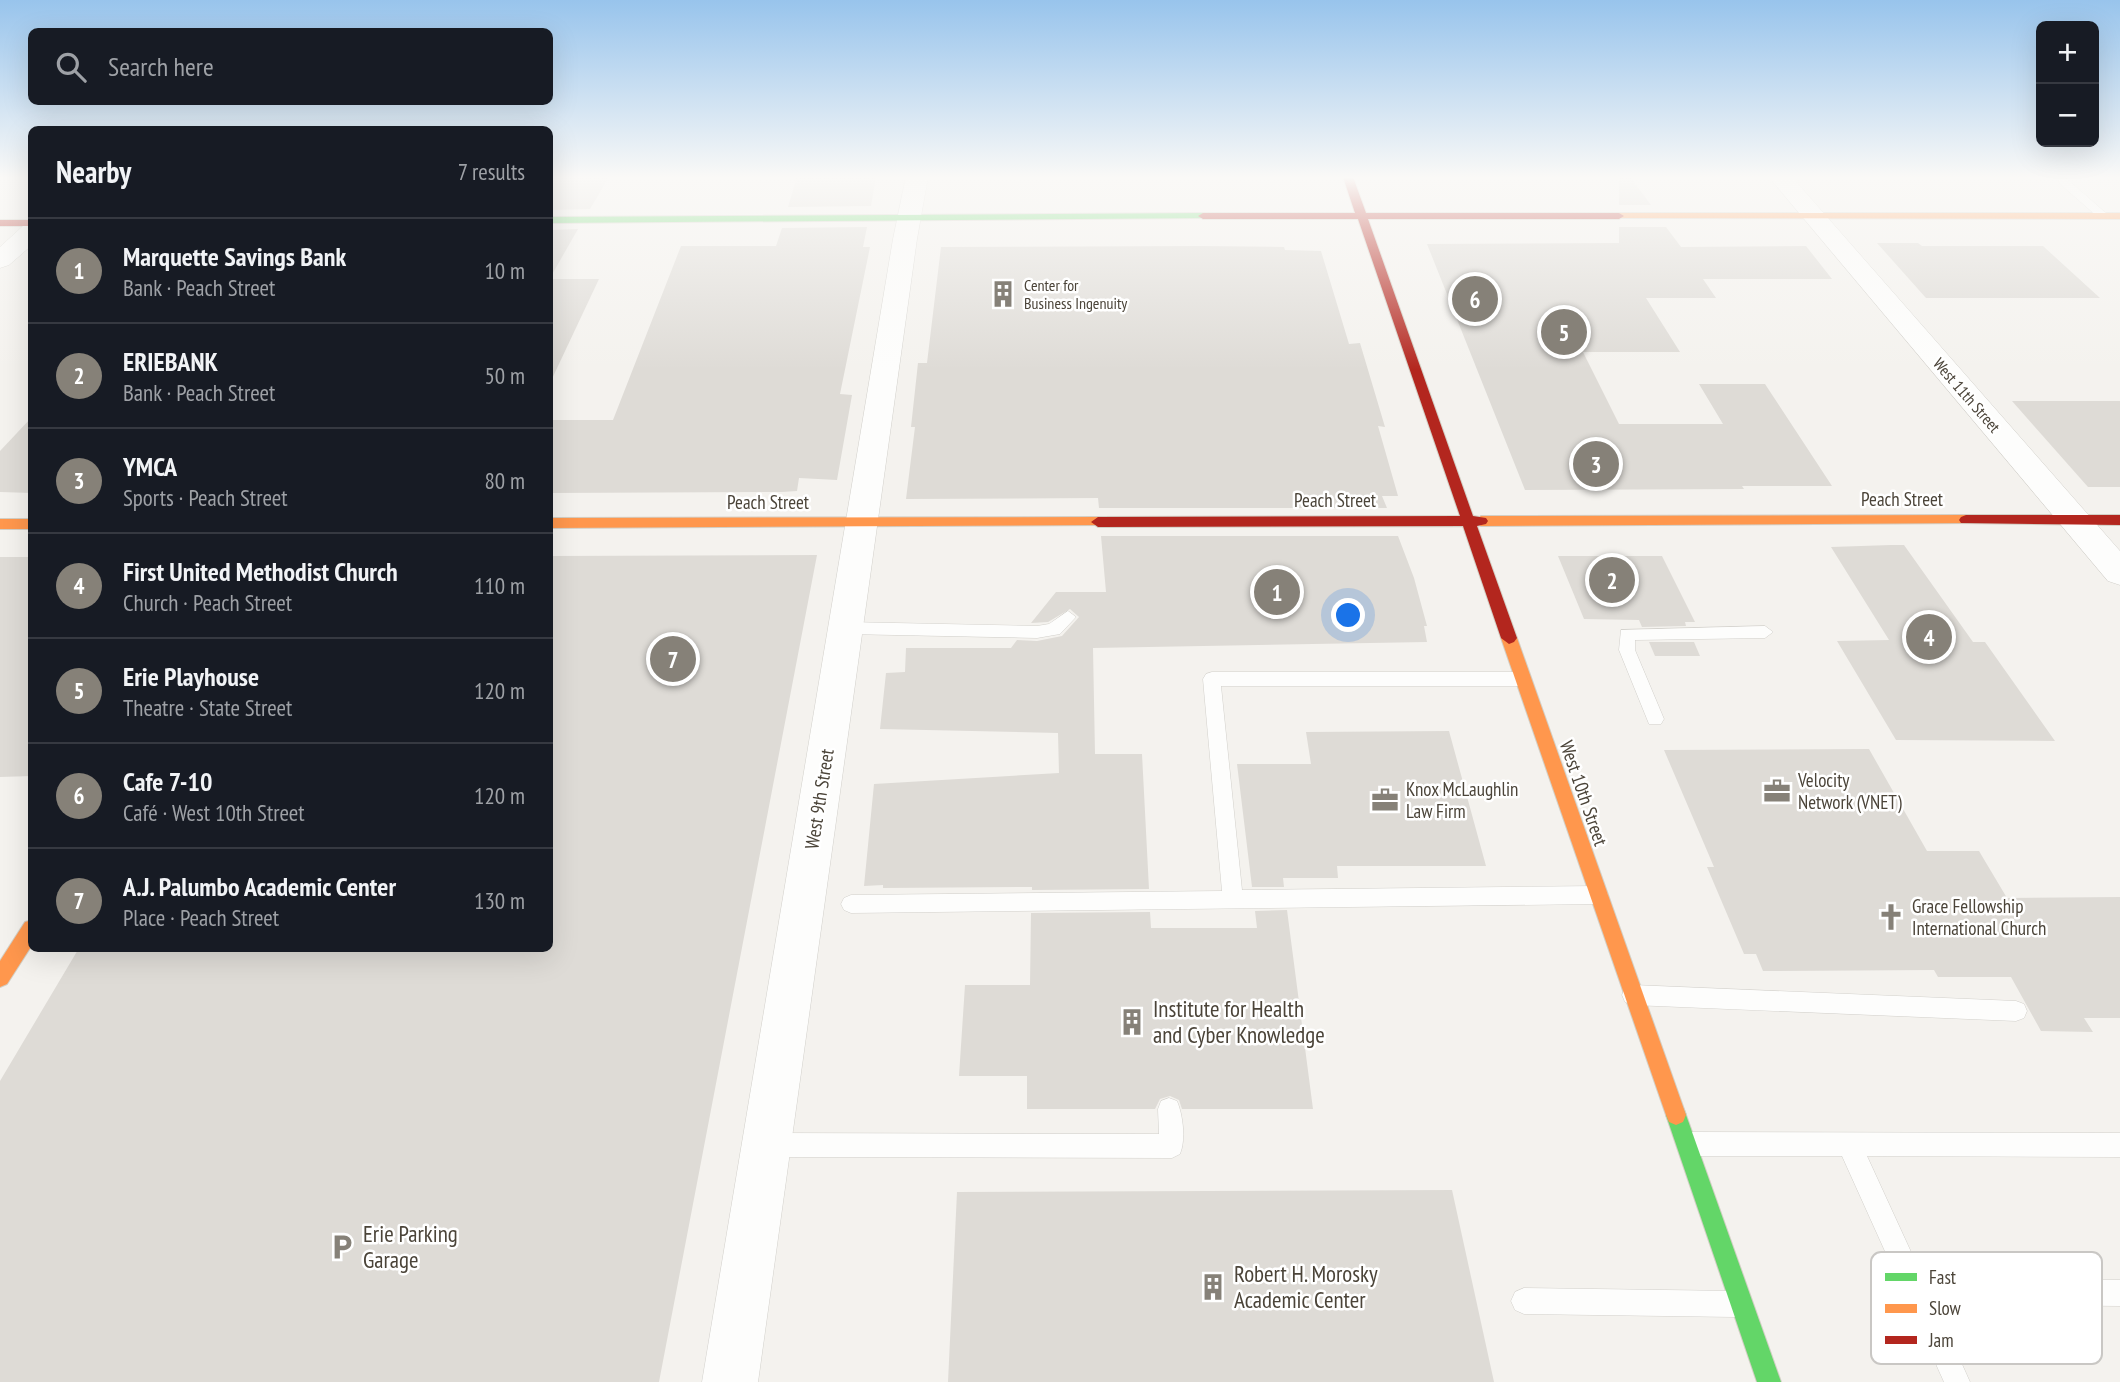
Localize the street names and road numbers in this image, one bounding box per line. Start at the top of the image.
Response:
street label: West 11th Street [1929,354,2005,437]
street label: Peach Street [1861,487,1944,511]
street label: Peach Street [1294,488,1377,512]
street label: Peach Street [727,490,810,514]
street label: West 10th Street [1555,737,1613,849]
street label: West 9th Street [799,746,839,851]

